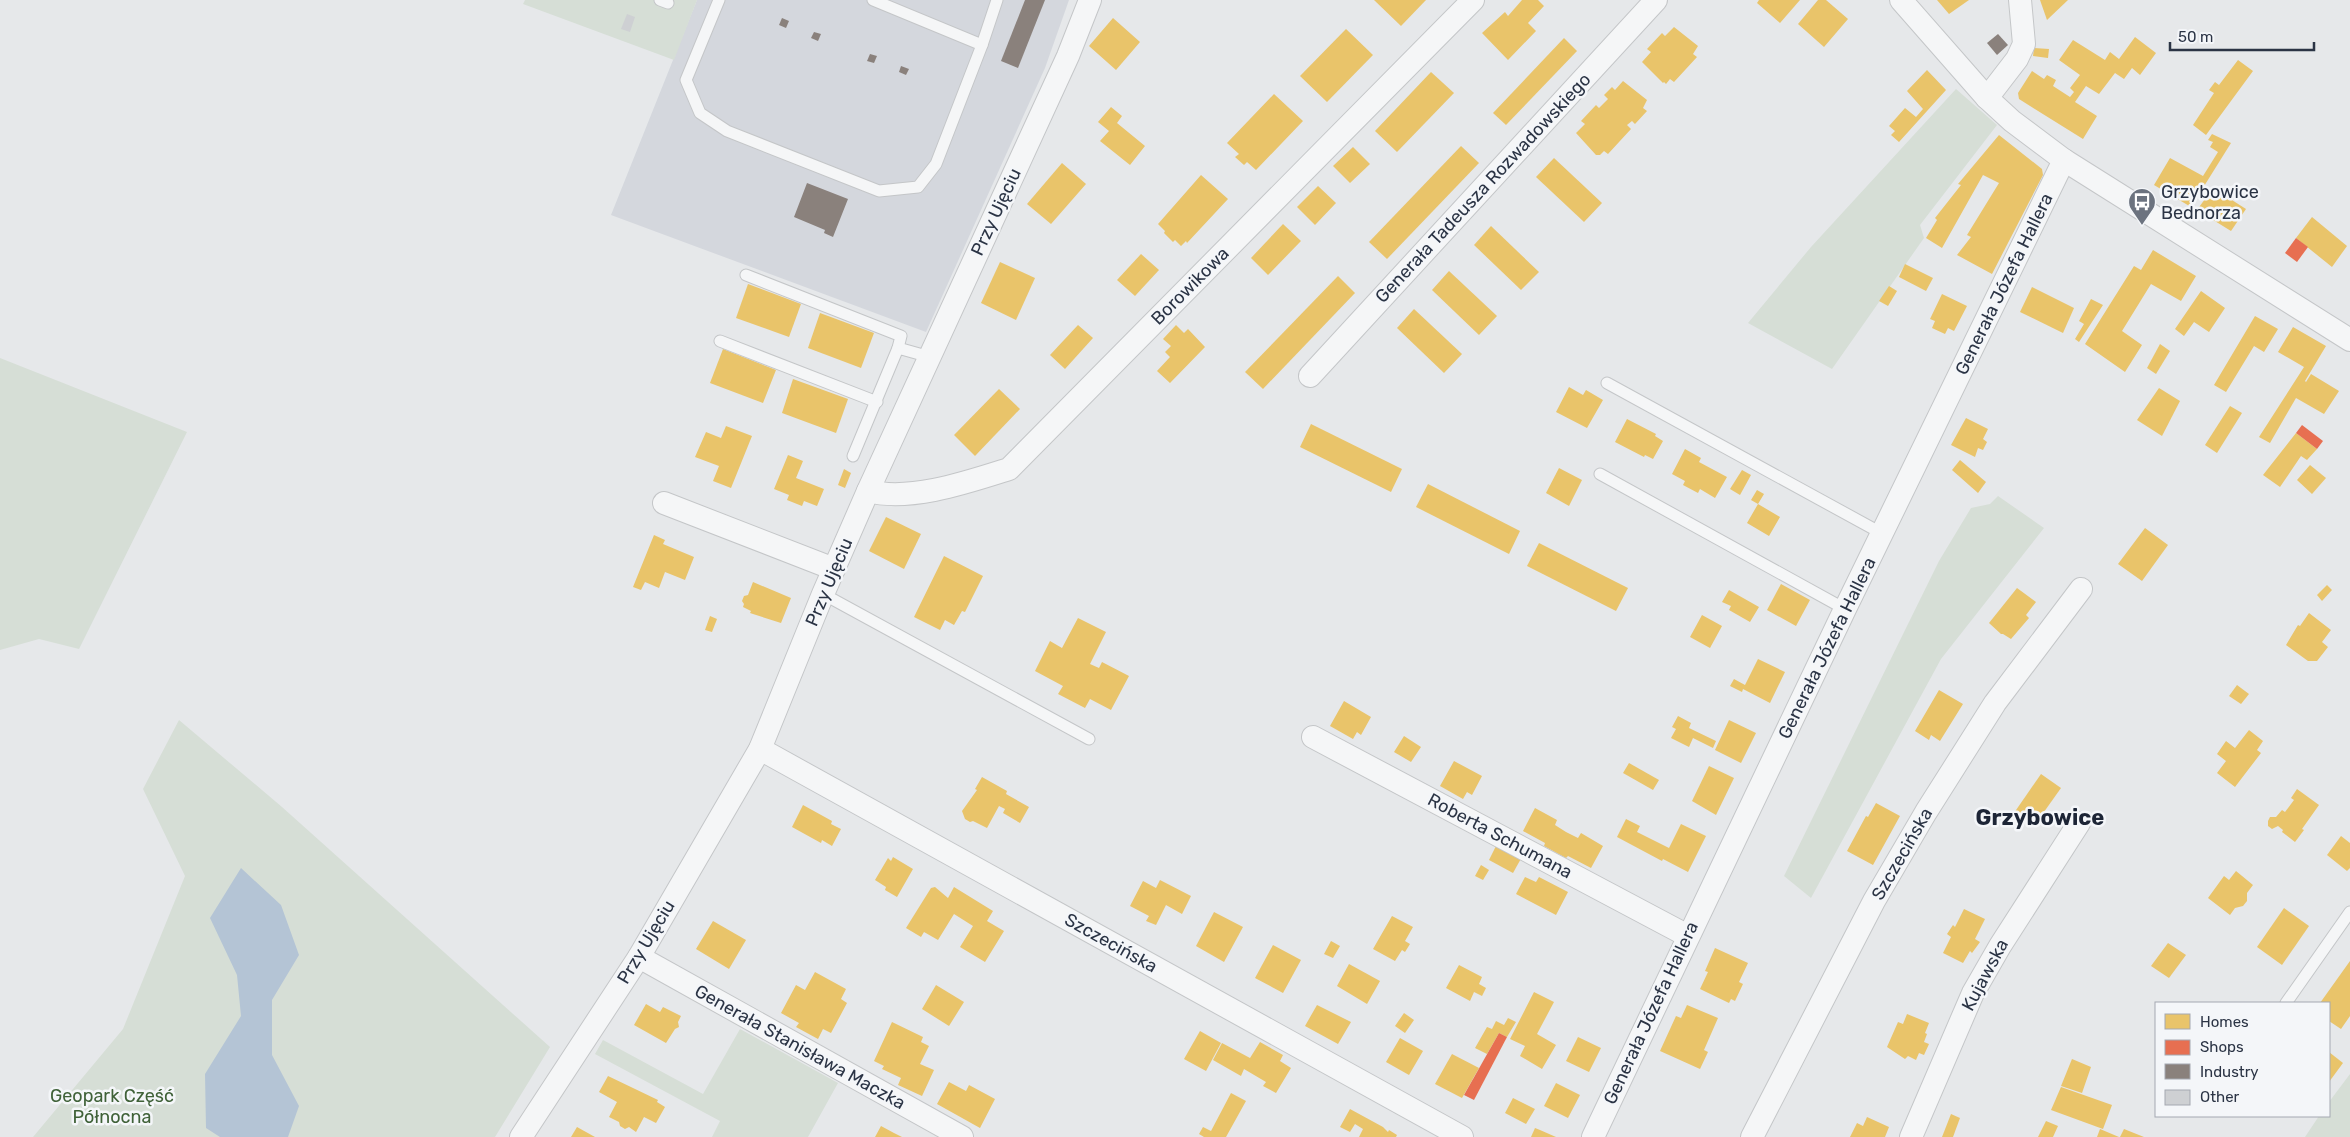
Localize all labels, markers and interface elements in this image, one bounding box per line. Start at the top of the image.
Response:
scale bar [2170,20,2314,52]
text: 50 m [2178,28,2213,46]
street label: Generała Tadeusza Rozwadowskiego [1371,69,1595,307]
street label: Przy Ujęciu [966,165,1026,259]
place label: Grzybowice Bednorza [2161,181,2259,224]
bus stop icon: Grzybowice Bednorza [2127,187,2157,226]
street label: Generała Józefa Hallera [1950,190,2058,378]
street label: Borowikowa [1147,243,1233,329]
street label: Przy Ujęciu [801,535,857,629]
street label: Generała Józefa Hallera [1773,554,1881,742]
street label: Roberta Schumana [1424,789,1576,883]
street label: Szczecińska [1867,804,1937,904]
district label: Grzybowice [1976,804,2104,831]
street label: Przy Ujęciu [612,896,680,988]
street label: Szczecińska [1061,908,1161,978]
street label: Generała Józefa Hallera [1599,918,1703,1108]
street label: Kujawska [1957,935,2013,1015]
street label: Generała Stanisława Maczka [691,980,909,1114]
legend [2155,1002,2330,1117]
text: Homes [2200,1013,2249,1031]
text: Shops [2200,1038,2244,1056]
text: Industry [2200,1063,2259,1081]
park label: Geopark Część Północna [50,1085,174,1128]
text: Other [2200,1088,2240,1106]

